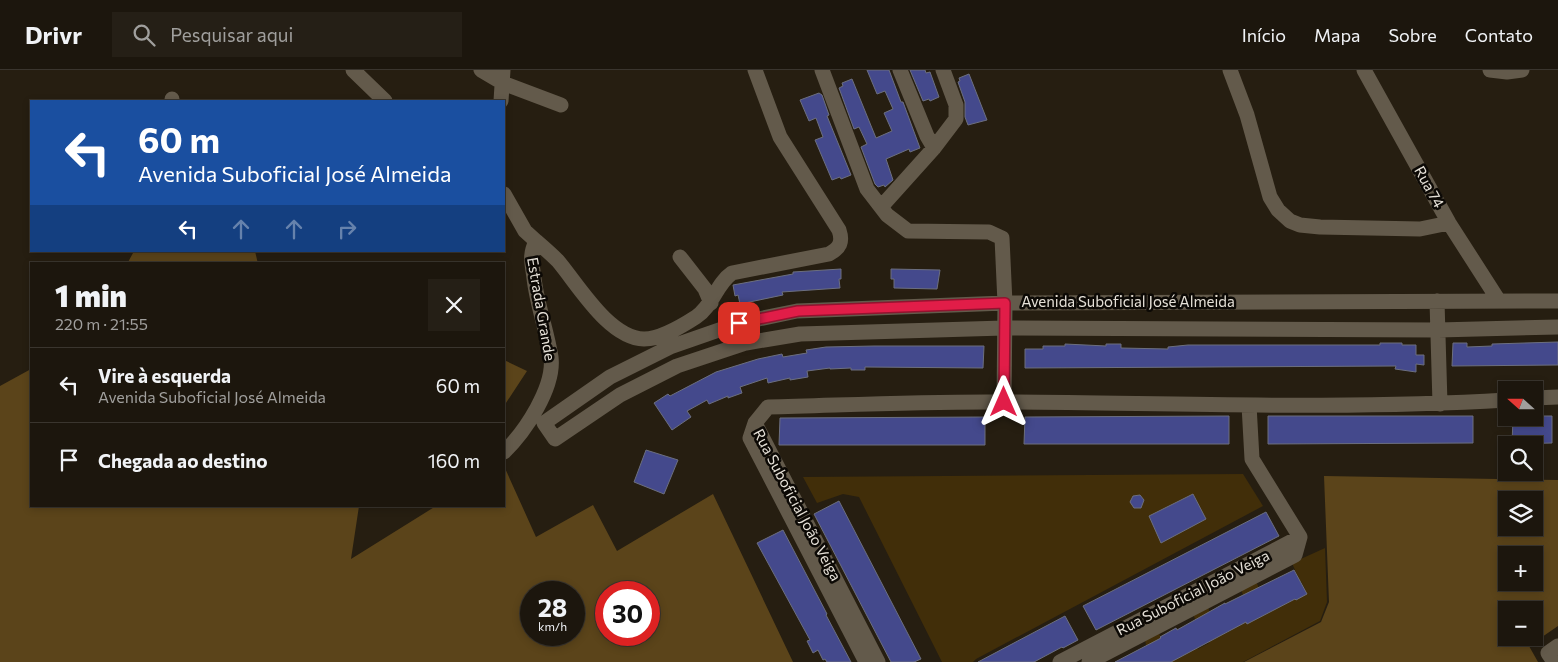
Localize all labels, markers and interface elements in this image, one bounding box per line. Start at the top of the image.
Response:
search box [112,12,462,57]
text: Drivr [25,20,82,49]
icon: search [130,21,158,49]
text: Pesquisar aqui [170,23,293,46]
text: Início [1242,24,1286,46]
text: Mapa [1314,24,1360,46]
text: Sobre [1388,24,1437,46]
text: Contato [1465,24,1533,46]
text: 60 m [138,117,220,160]
icon: left [55,120,120,185]
text: Avenida Suboficial José Almeida [138,160,451,187]
street label: Rua 74 [1411,162,1449,211]
icon: left [174,215,202,243]
icon: ahead [227,215,255,243]
icon: ahead [280,215,308,243]
icon: right [333,215,361,243]
street label: Estrada Grande [524,256,560,362]
text: 1 min [55,276,127,313]
button: close [428,279,480,331]
street label: Avenida Suboficial José Almeida [1021,292,1235,310]
pin [718,302,760,344]
icon: arrive [725,309,753,337]
text: 220 m · 21:55 [55,314,148,333]
text: Vire à esquerda [98,364,231,387]
icon: left [55,371,83,399]
text: 60 m [436,374,480,397]
position arrow [977,375,1029,427]
north arrow [1498,381,1542,426]
map controls [1498,381,1543,646]
text: Avenida Suboficial José Almeida [98,387,326,406]
street label: Rua Suboficial João Veiga [750,426,846,584]
button: search [1498,436,1543,481]
icon: arrive [55,446,83,474]
text: Chegada ao destino [98,449,268,472]
text: 160 m [428,449,480,472]
button: layers [1498,491,1543,536]
street label: Rua Suboficial João Veiga [1113,546,1272,639]
button: + [1498,546,1543,591]
speed limit sign: 30 [595,581,660,646]
text: 28 [538,592,567,622]
button: − [1498,601,1543,646]
text: km/h [538,619,567,633]

